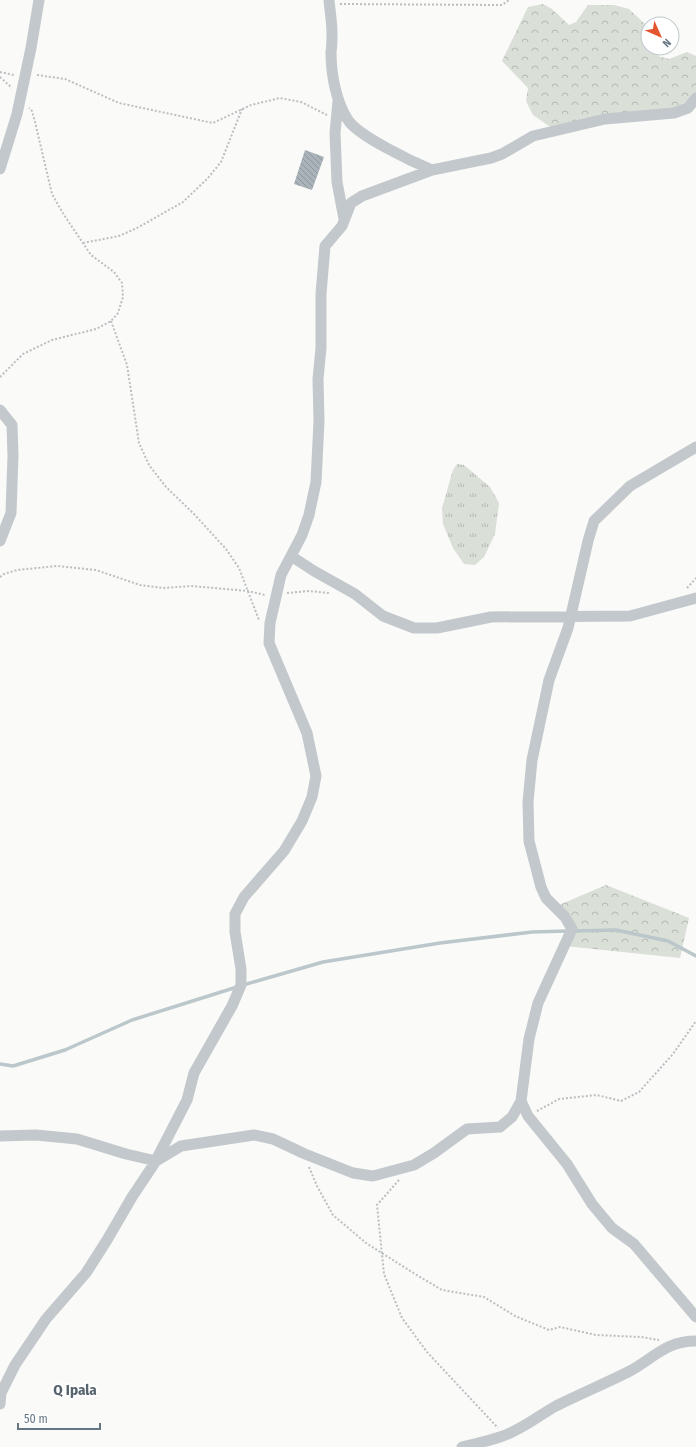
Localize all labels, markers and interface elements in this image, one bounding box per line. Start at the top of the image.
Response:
north arrow [640,16,680,56]
text: N [660,36,674,50]
district label: Q Ipala [53,1381,97,1399]
scale bar [18,1405,100,1431]
text: 50 m [24,1412,48,1426]

